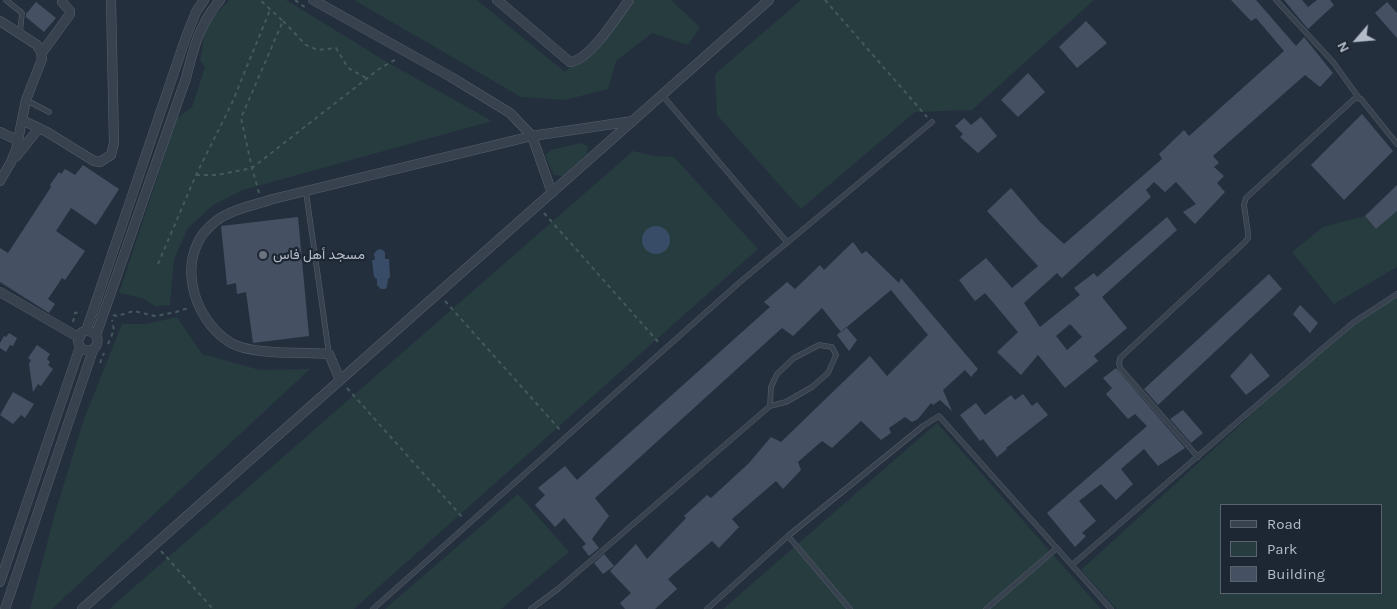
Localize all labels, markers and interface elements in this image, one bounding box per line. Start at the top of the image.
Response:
north arrow [1332,15,1382,65]
text: N [1333,39,1353,55]
place label: مسجد أهل فاس [273,247,365,263]
marker: مسجد أهل فاس [257,249,269,261]
legend [1220,504,1382,594]
text: Road [1267,515,1302,533]
text: Park [1267,540,1297,558]
text: Building [1267,565,1325,583]

